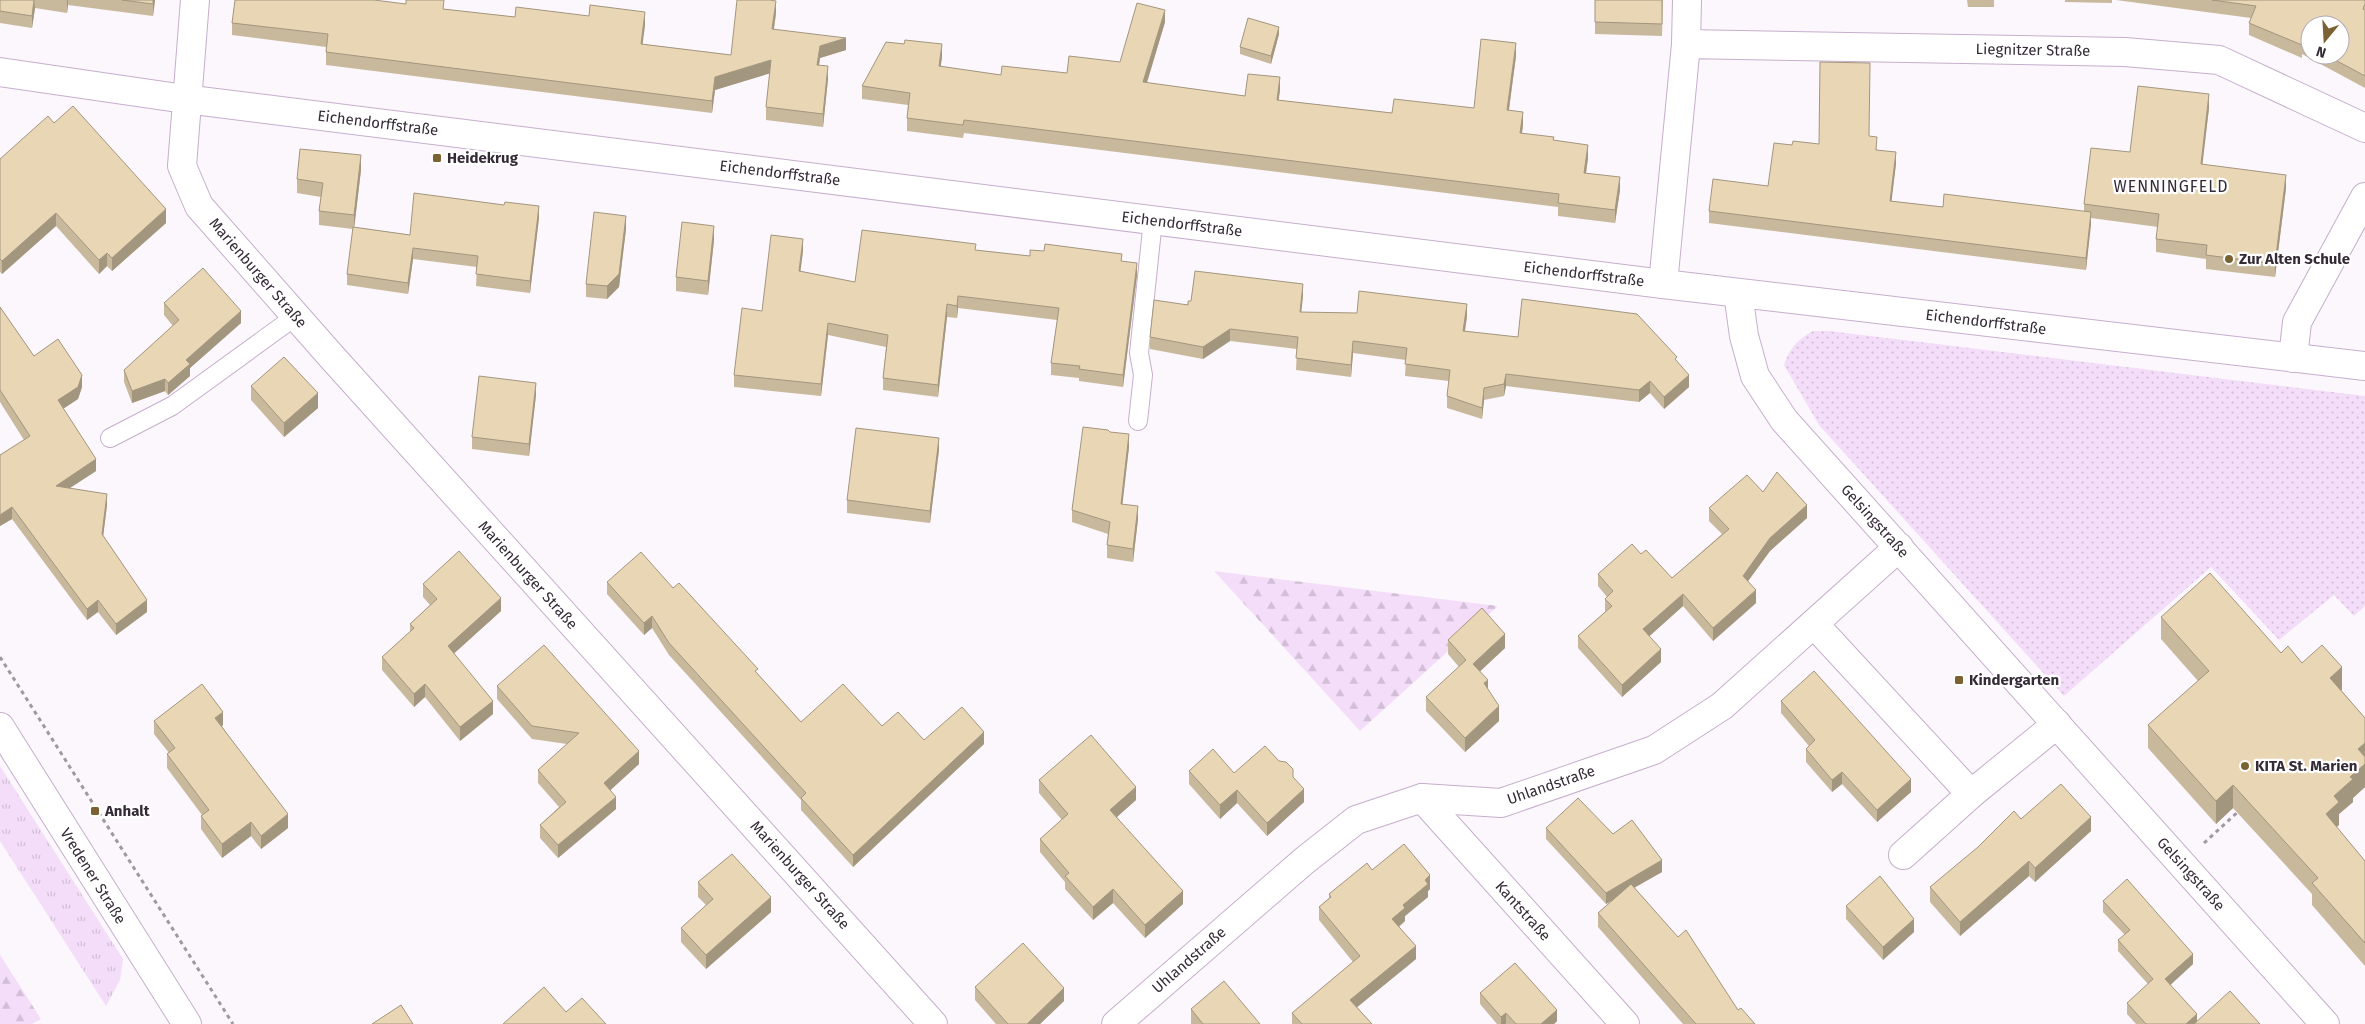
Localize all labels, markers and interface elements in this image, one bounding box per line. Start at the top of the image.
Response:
north arrow [2300,15,2350,65]
street label: Liegnitzer Straße [1976,40,2090,60]
text: N [2314,42,2328,61]
street label: Eichendorffstraße [317,107,439,139]
place label: Heidekrug [447,149,519,167]
marker: Heidekrug [431,152,443,164]
street label: Eichendorffstraße [719,157,841,189]
district label: WENNINGFELD [2113,177,2229,196]
street label: Eichendorffstraße [1121,208,1243,240]
street label: Marienburger Straße [205,214,311,332]
place label: Zur Alten Schule [2239,250,2350,268]
marker: Zur Alten Schule [2223,253,2235,265]
street label: Eichendorffstraße [1523,258,1645,290]
street label: Eichendorffstraße [1925,306,2047,338]
street label: Gelsingstraße [1837,481,1913,561]
street label: Marienburger Straße [475,517,581,633]
place label: Kindergarten [1969,671,2059,689]
marker: Kindergarten [1953,674,1965,686]
place label: KITA St. Marien [2255,757,2357,775]
marker: KITA St. Marien [2239,760,2251,772]
street label: Uhlandstraße [1505,762,1597,808]
place label: Anhalt [104,802,150,820]
marker: Anhalt [89,805,101,817]
street label: Marienburger Straße [747,817,853,933]
street label: Vredener Straße [56,825,130,927]
street label: Gelsingstraße [2153,834,2229,914]
street label: Kantstraße [1492,877,1554,945]
street label: Uhlandstraße [1148,923,1230,997]

